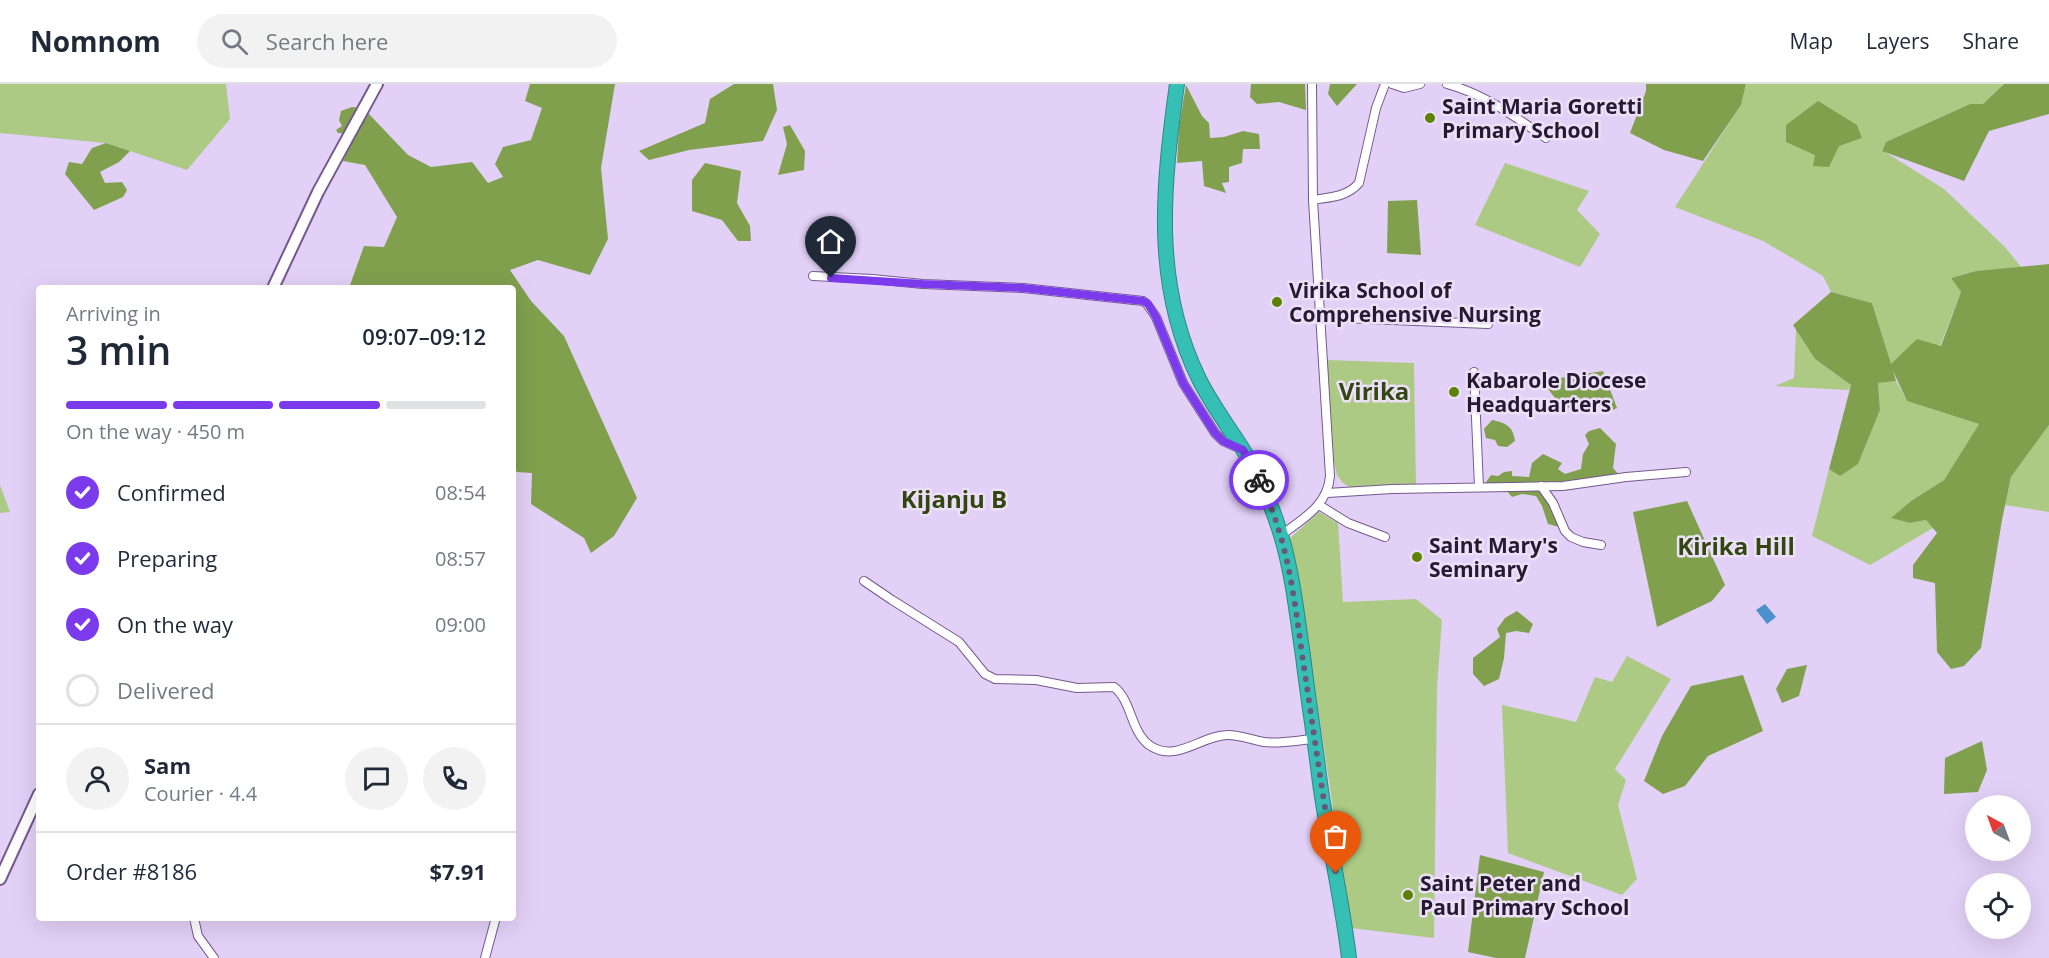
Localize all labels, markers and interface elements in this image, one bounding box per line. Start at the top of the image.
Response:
search box [197,14,617,68]
text: Nomnom [30,22,161,60]
icon: search [218,25,251,58]
text: Search here [266,26,388,56]
text: Map [1790,27,1833,55]
text: Layers [1866,27,1930,55]
text: Share [1963,27,2019,55]
place label: Saint Maria Goretti Primary School [1442,92,1642,144]
marker: Saint Maria Goretti Primary School [1423,111,1437,125]
pin [805,216,856,278]
icon: home [814,225,847,258]
place label: Virika School of Comprehensive Nursing [1289,276,1541,328]
marker: Virika School of Comprehensive Nursing [1270,295,1284,309]
text: Arriving in [66,300,161,327]
text: 09:07–09:12 [362,321,486,351]
text: 3 min [66,323,171,376]
place label: Kabarole Diocese Headquarters [1466,366,1646,418]
district label: Virika [1339,374,1409,407]
marker: Kabarole Diocese Headquarters [1447,385,1461,399]
text: On the way · 450 m [66,418,245,445]
courier [1229,450,1289,510]
icon: bike [1243,464,1276,497]
icon: check [66,476,99,509]
text: Confirmed [117,477,226,507]
text: 08:54 [435,479,486,506]
district label: Kijanju B [901,482,1007,515]
district label: Kirika Hill [1677,529,1795,562]
place label: Saint Mary's Seminary [1429,531,1558,583]
icon: check [66,542,99,575]
text: Preparing [117,543,217,573]
text: 08:57 [435,545,486,572]
marker: Saint Mary's Seminary [1410,550,1424,564]
icon: check [66,608,99,641]
text: On the way [117,609,233,639]
text: 09:00 [435,611,486,638]
text: Delivered [117,675,215,705]
button: person [66,747,129,810]
button: chat [345,747,408,810]
button: phone [423,747,486,810]
text: Sam [144,750,191,780]
text: Courier · 4.4 [144,780,257,807]
north arrow [1965,795,2031,861]
map controls [1965,795,2031,939]
pin [1310,811,1361,873]
icon: bag [1319,820,1352,853]
text: Order #8186 [66,856,197,886]
text: $7.91 [429,856,486,886]
place label: Saint Peter and Paul Primary School [1420,869,1630,921]
button: locate [1965,873,2031,939]
marker: Saint Peter and Paul Primary School [1401,888,1415,902]

